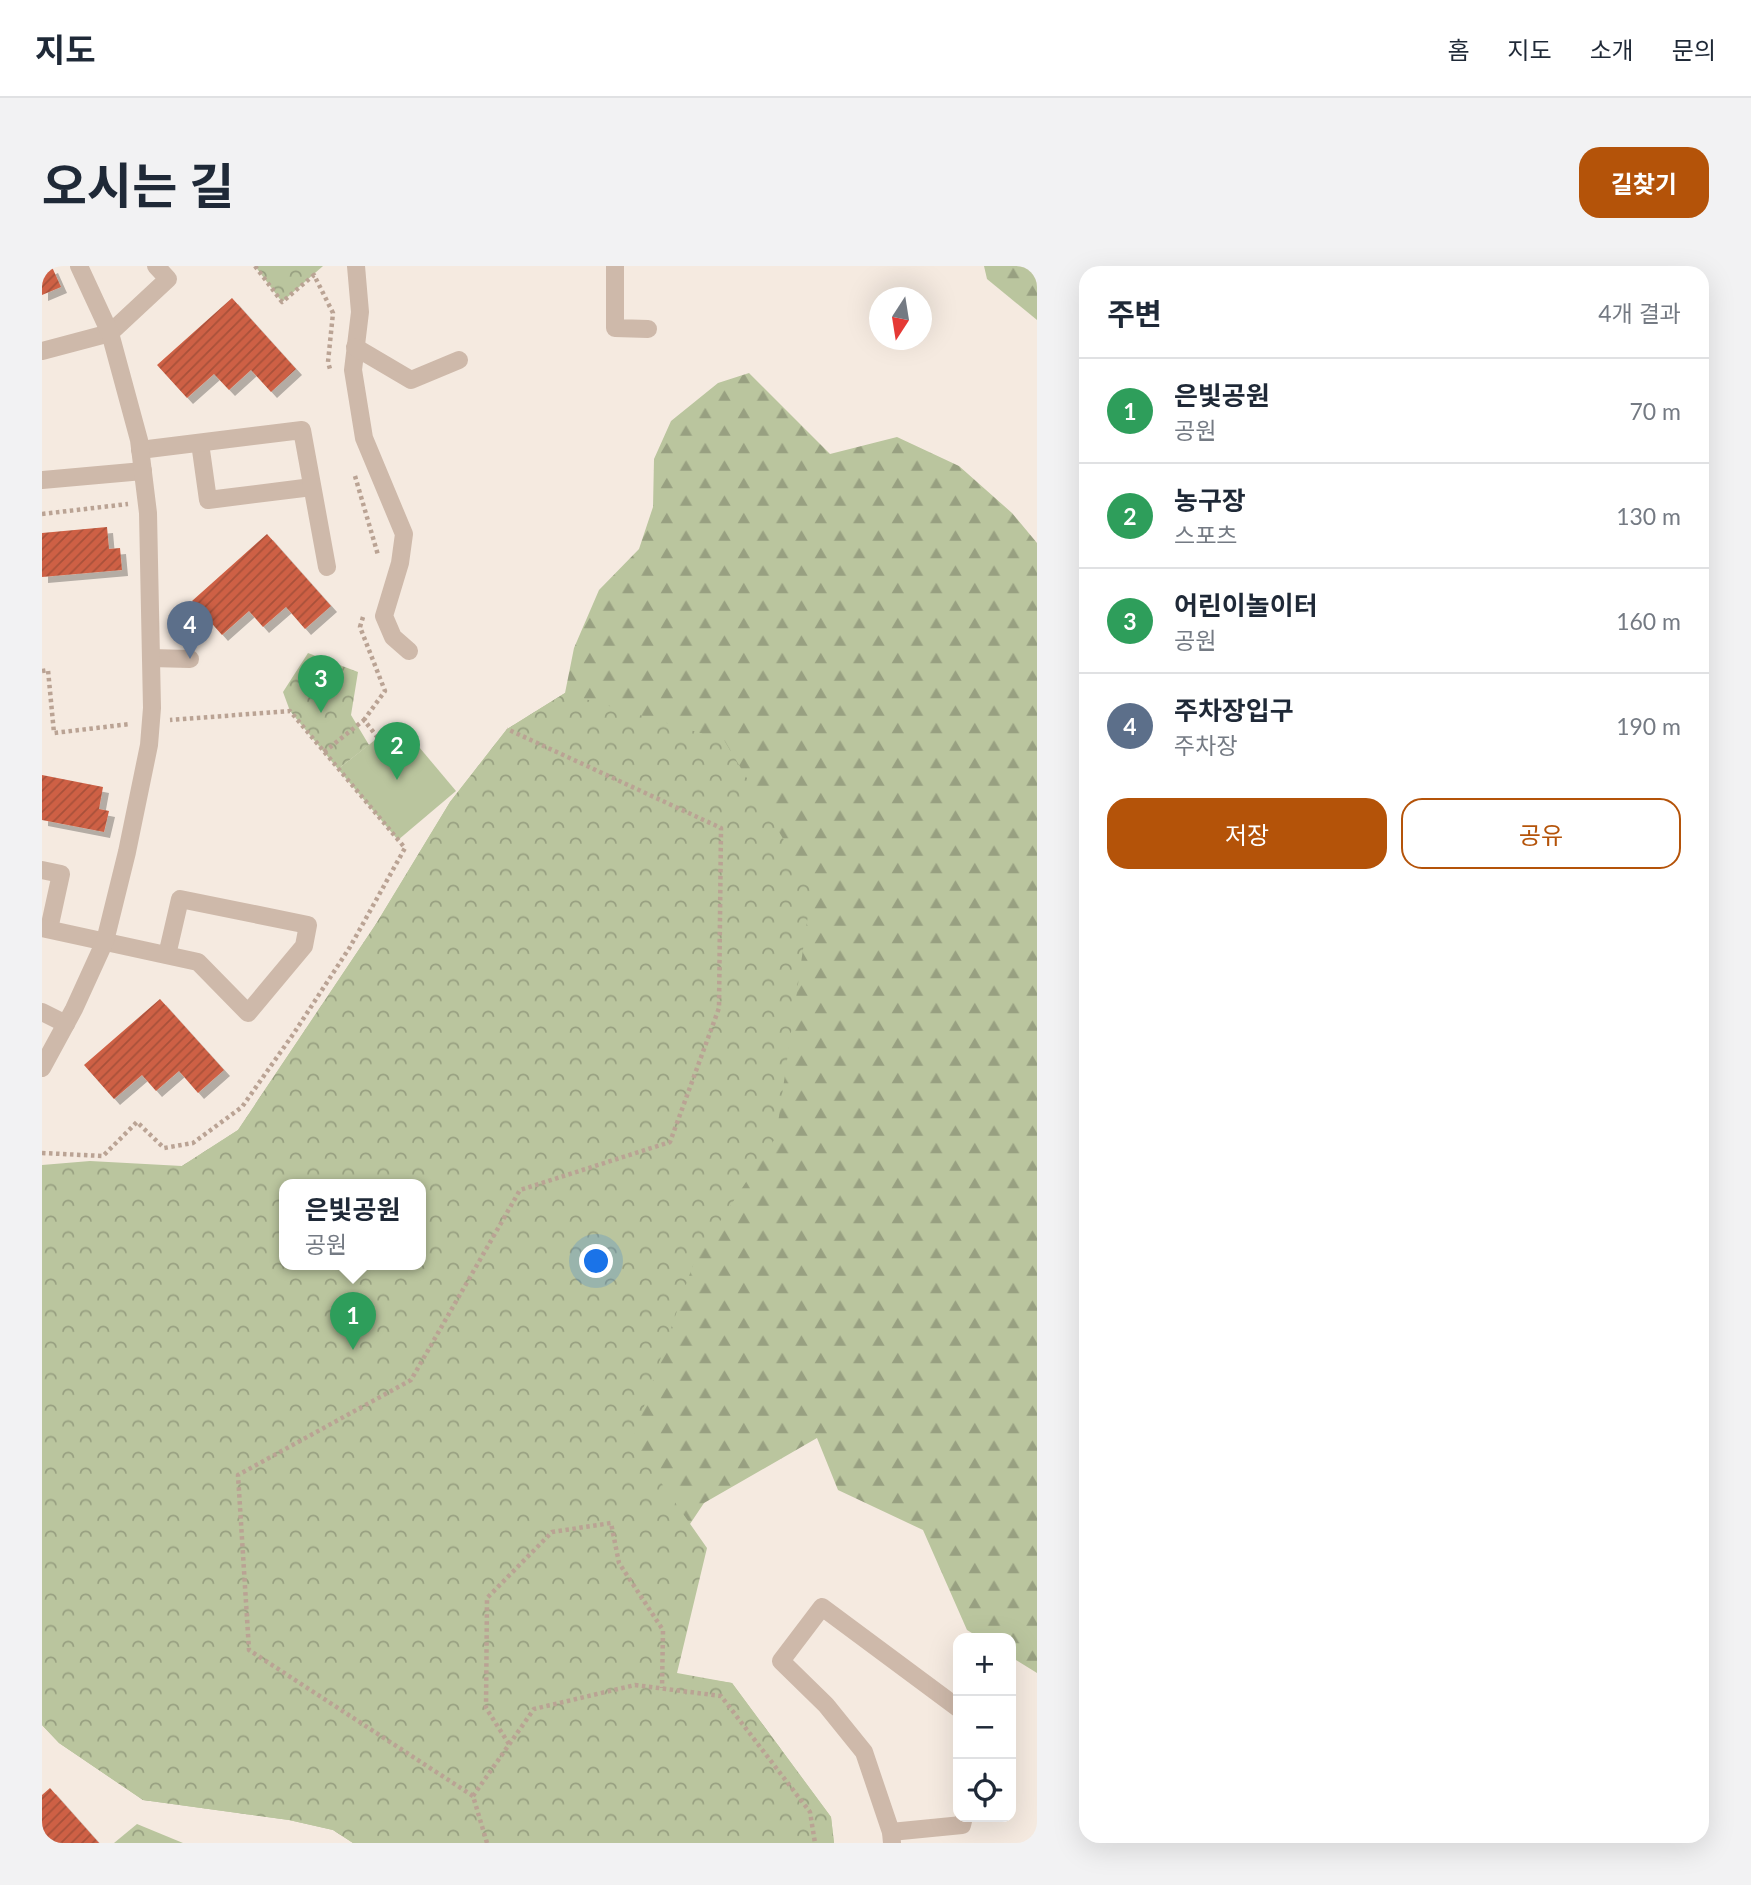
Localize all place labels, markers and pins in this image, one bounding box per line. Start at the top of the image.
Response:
pin: 4 [167,601,213,659]
pin: 3 [298,655,344,713]
pin: 2 [374,722,420,780]
pin: 1 [330,1292,376,1350]

